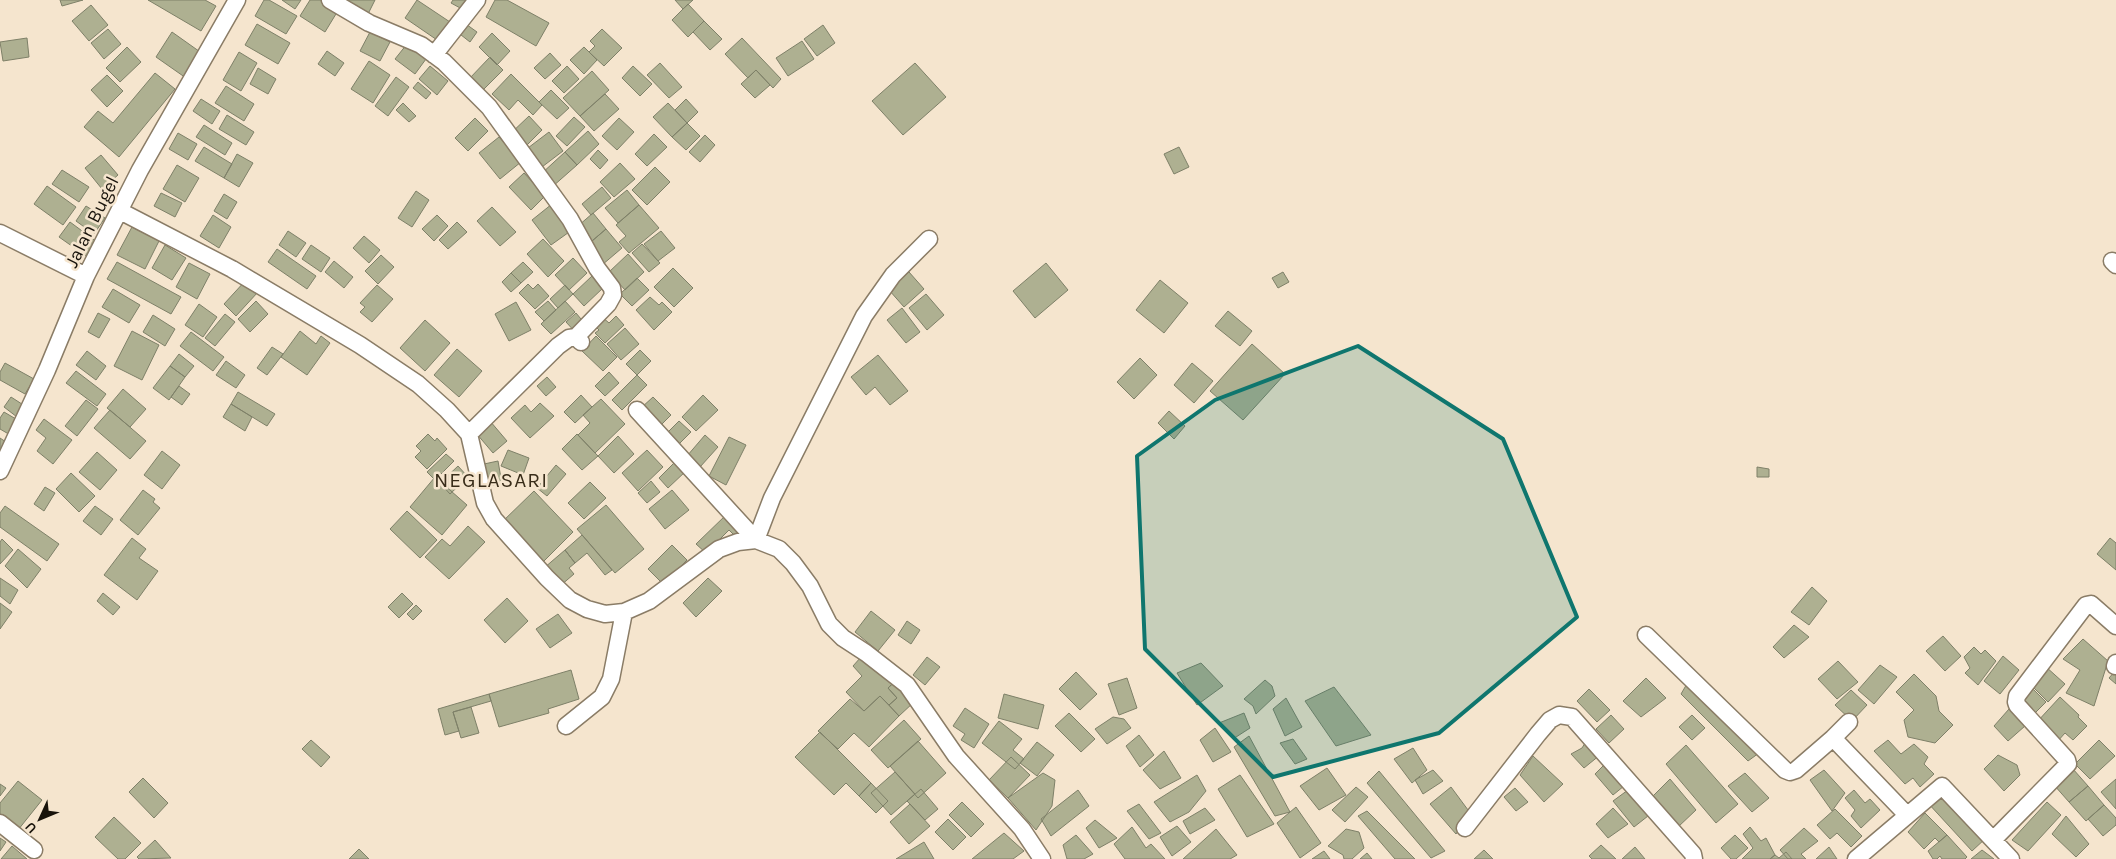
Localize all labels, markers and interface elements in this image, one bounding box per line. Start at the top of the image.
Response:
street label: Jalan Bugel [60,173,124,271]
district label: NEGLASARI [434,468,548,492]
north arrow [15,794,65,844]
text: U [22,818,40,837]

